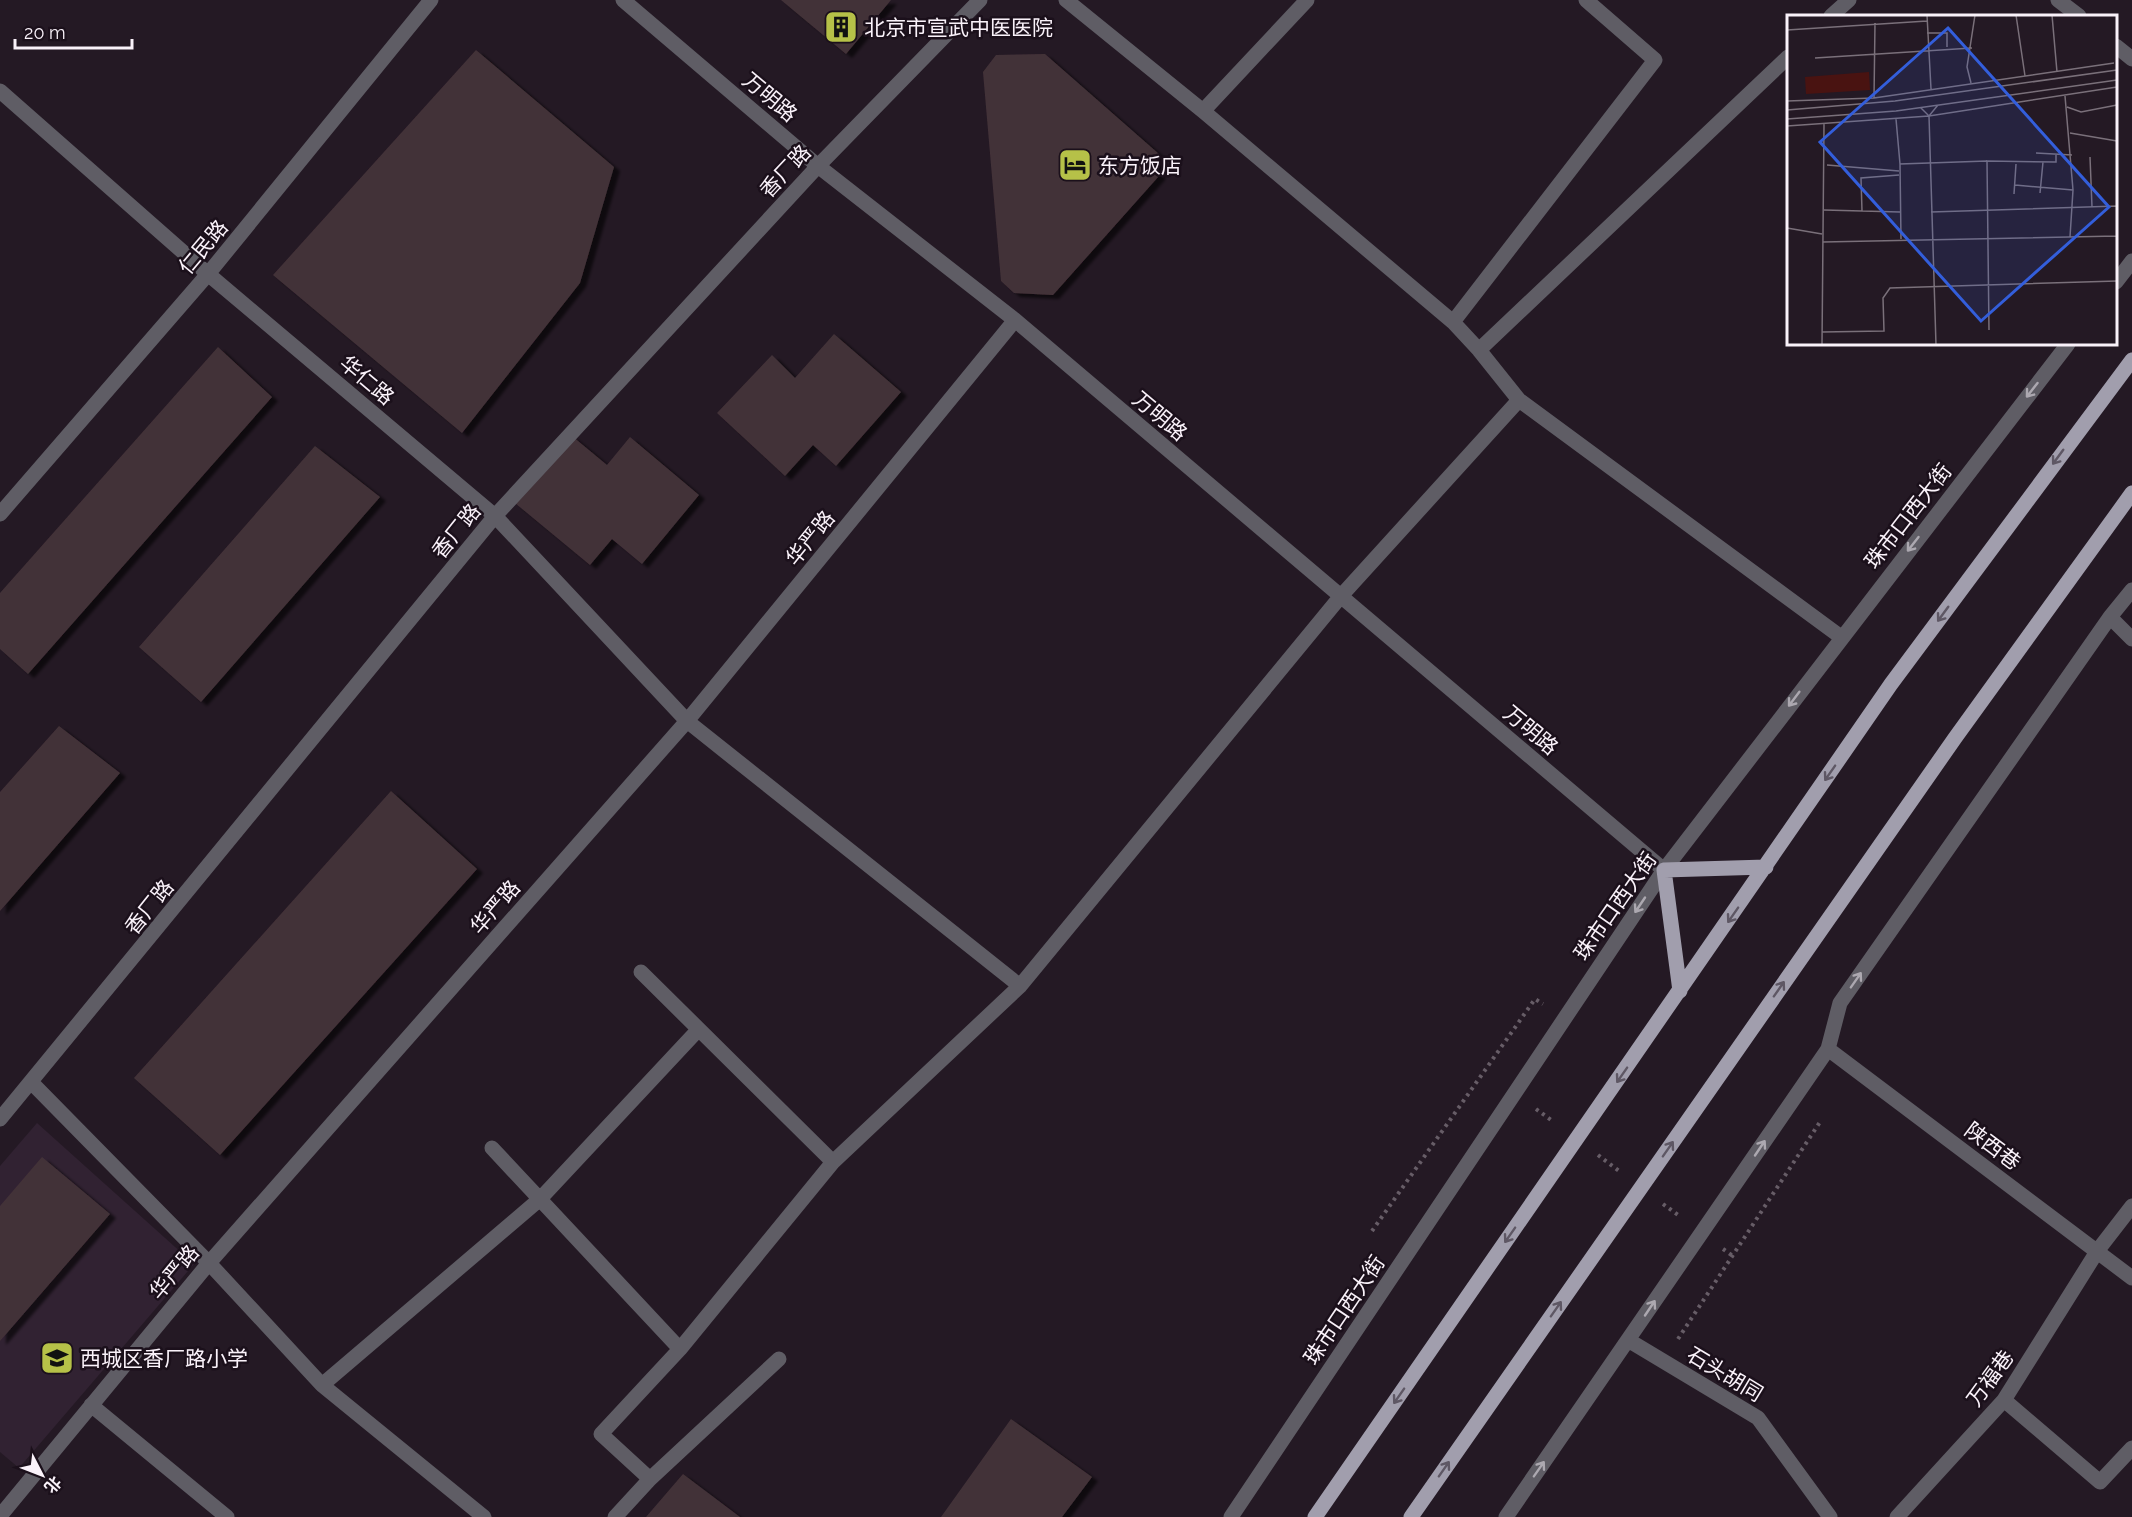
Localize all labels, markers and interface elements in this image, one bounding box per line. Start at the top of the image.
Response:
building icon: 北京市宣武中医医院 [823,9,859,45]
scale bar [15,12,132,50]
place label: 北京市宣武中医医院 [864,15,1053,40]
inset map [1787,15,2117,345]
text: 20 m [24,22,66,43]
street label: 万明路 [738,67,802,127]
street label: 香厂路 [754,139,816,203]
hotel icon: 东方饭店 [1057,147,1093,183]
place label: 东方饭店 [1098,153,1182,178]
street label: 仁民路 [173,215,233,279]
street label: 华仁路 [335,350,399,410]
one-way arrow [2026,381,2039,397]
street label: 万明路 [1128,386,1192,446]
one-way arrow [2052,448,2064,464]
street label: 珠市口西大街 [1859,459,1957,573]
street label: 香厂路 [426,499,486,563]
street label: 华严路 [780,506,840,570]
one-way arrow [1906,536,1919,552]
one-way arrow [1937,606,1949,622]
one-way arrow [1788,690,1800,706]
street label: 万明路 [1499,700,1563,760]
one-way arrow [1824,765,1836,781]
street label: 珠市口西大街 [1569,847,1661,965]
street label: 香厂路 [119,875,179,939]
street label: 华严路 [465,875,525,939]
one-way arrow [1634,897,1646,913]
one-way arrow [1727,906,1739,922]
one-way arrow [1850,973,1862,989]
one-way arrow [1773,982,1785,998]
one-way arrow [1616,1066,1628,1083]
street label: 陕西巷 [1960,1117,2026,1175]
one-way arrow [1754,1140,1766,1156]
one-way arrow [1662,1142,1674,1158]
one-way arrow [1504,1227,1516,1243]
street label: 华严路 [144,1240,204,1304]
street label: 珠市口西大街 [1298,1251,1390,1369]
one-way arrow [1644,1301,1656,1317]
one-way arrow [1550,1302,1562,1318]
school or university icon: 西城区香厂路小学 [39,1340,75,1376]
street label: 石头胡同 [1683,1342,1767,1406]
street label: 万福巷 [1961,1345,2019,1411]
place label: 西城区香厂路小学 [80,1346,248,1371]
one-way arrow [1393,1387,1405,1403]
north arrow [12,1445,72,1505]
one-way arrow [1438,1461,1450,1478]
one-way arrow [1533,1461,1545,1478]
text: 北 [40,1472,65,1497]

